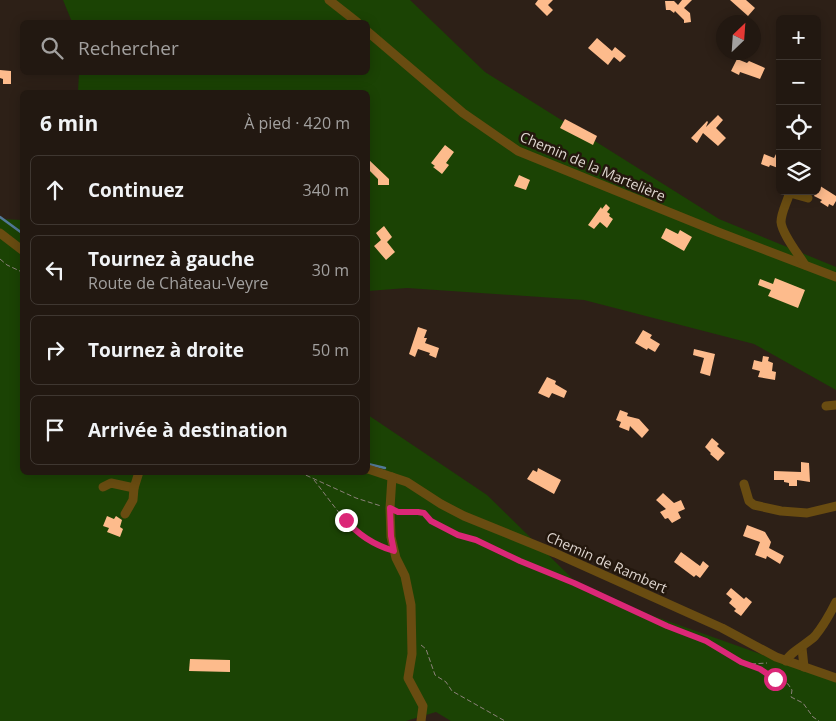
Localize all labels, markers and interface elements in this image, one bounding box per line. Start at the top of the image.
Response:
north arrow [716,15,761,60]
map controls [776,15,821,195]
button: + [776,15,821,60]
search box [20,20,370,75]
icon: search [38,34,66,62]
text: Rechercher [78,35,179,61]
button: − [776,60,821,105]
button: locate [776,105,821,150]
text: 6 min [40,109,98,137]
text: À pied · 420 m [244,112,350,134]
street label: Chemin de la Martelière [517,127,669,205]
button: layers [776,150,821,195]
icon: ahead [41,176,69,204]
text: Continuez [88,177,184,203]
text: 340 m [303,179,349,201]
text: Tournez à gauche [88,246,254,272]
icon: left [41,256,69,284]
text: 30 m [312,259,349,281]
text: Route de Château-Veyre [88,272,268,294]
icon: right [41,336,69,364]
text: Tournez à droite [88,337,244,363]
text: 50 m [312,339,349,361]
icon: arrive [41,416,69,444]
text: Arrivée à destination [88,417,288,443]
route end [335,509,358,532]
street label: Chemin de Rambert [543,527,671,597]
route start [764,668,787,691]

